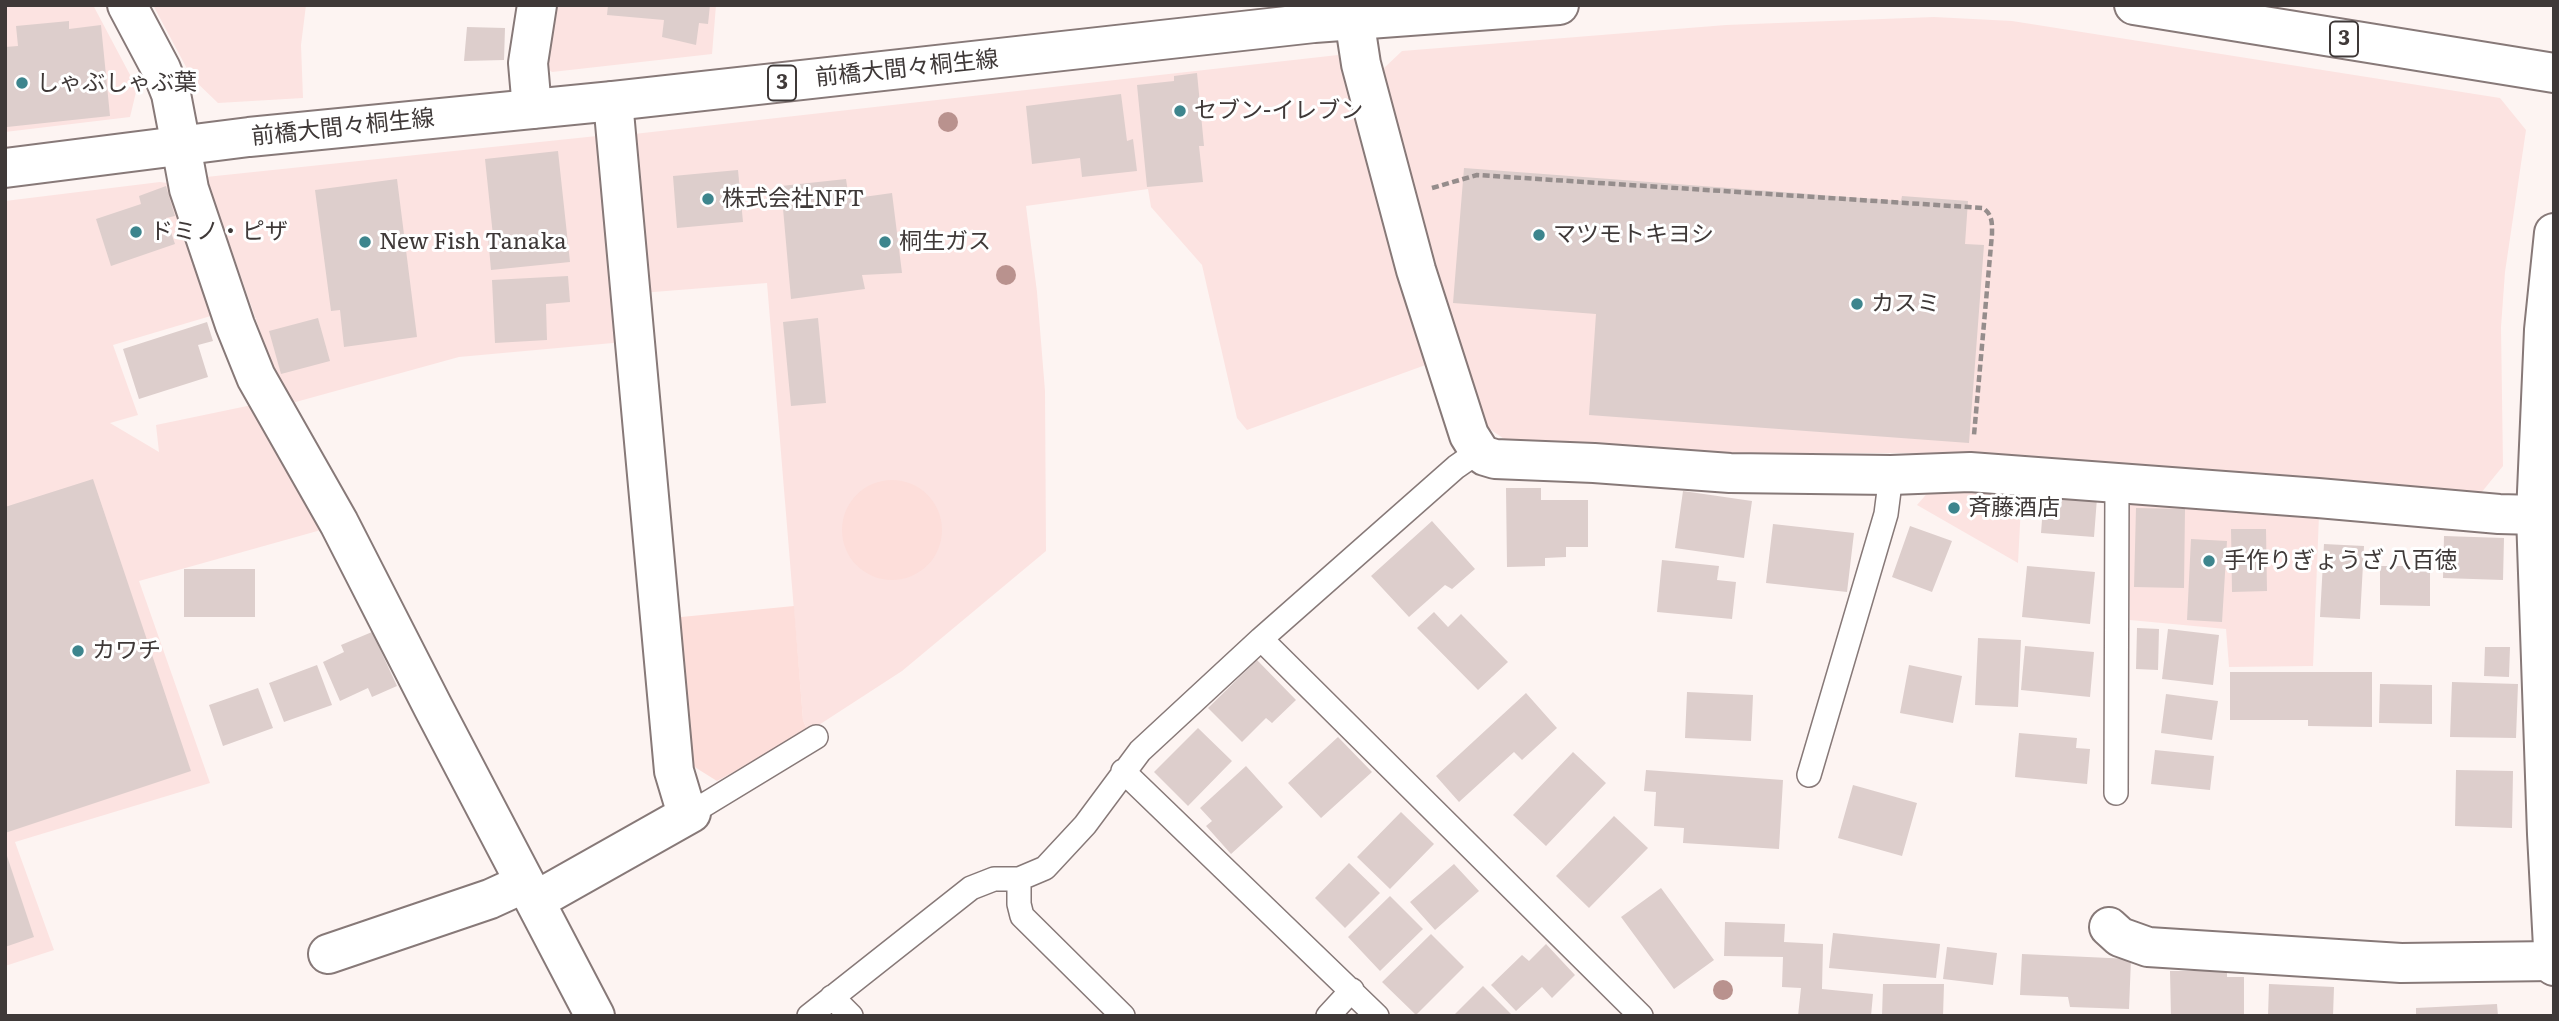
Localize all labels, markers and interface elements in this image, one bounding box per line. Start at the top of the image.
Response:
road number: 3 [2330,22,2358,56]
street label: 前橋大間々桐生線 [814,46,1000,92]
road number: 3 [768,66,796,100]
place label: しゃぶしゃぶ葉 [36,69,197,97]
marker: しゃぶしゃぶ葉 [14,75,30,91]
place label: セブン-イレブン [1194,97,1363,125]
marker: セブン-イレブン [1172,103,1188,119]
street label: 前橋大間々桐生線 [250,105,436,151]
place label: 株式会社NFT [722,185,864,213]
marker: 株式会社NFT [700,191,716,207]
place label: ドミノ・ピザ [150,218,288,246]
place label: マツモトキヨシ [1553,221,1714,249]
marker: ドミノ・ピザ [128,224,144,240]
marker: マツモトキヨシ [1531,227,1547,243]
place label: New Fish Tanaka [379,228,567,256]
place label: 桐生ガス [899,228,991,256]
marker: New Fish Tanaka [357,234,373,250]
marker: 桐生ガス [877,234,893,250]
place label: カスミ [1871,290,1940,318]
marker: カスミ [1849,296,1865,312]
place label: 斉藤酒店 [1968,494,2060,522]
marker: 斉藤酒店 [1946,500,1962,516]
place label: 手作りぎょうざ 八百徳 [2223,547,2458,575]
marker: 手作りぎょうざ 八百徳 [2201,553,2217,569]
place label: カワチ [92,637,161,665]
marker: カワチ [70,643,86,659]

